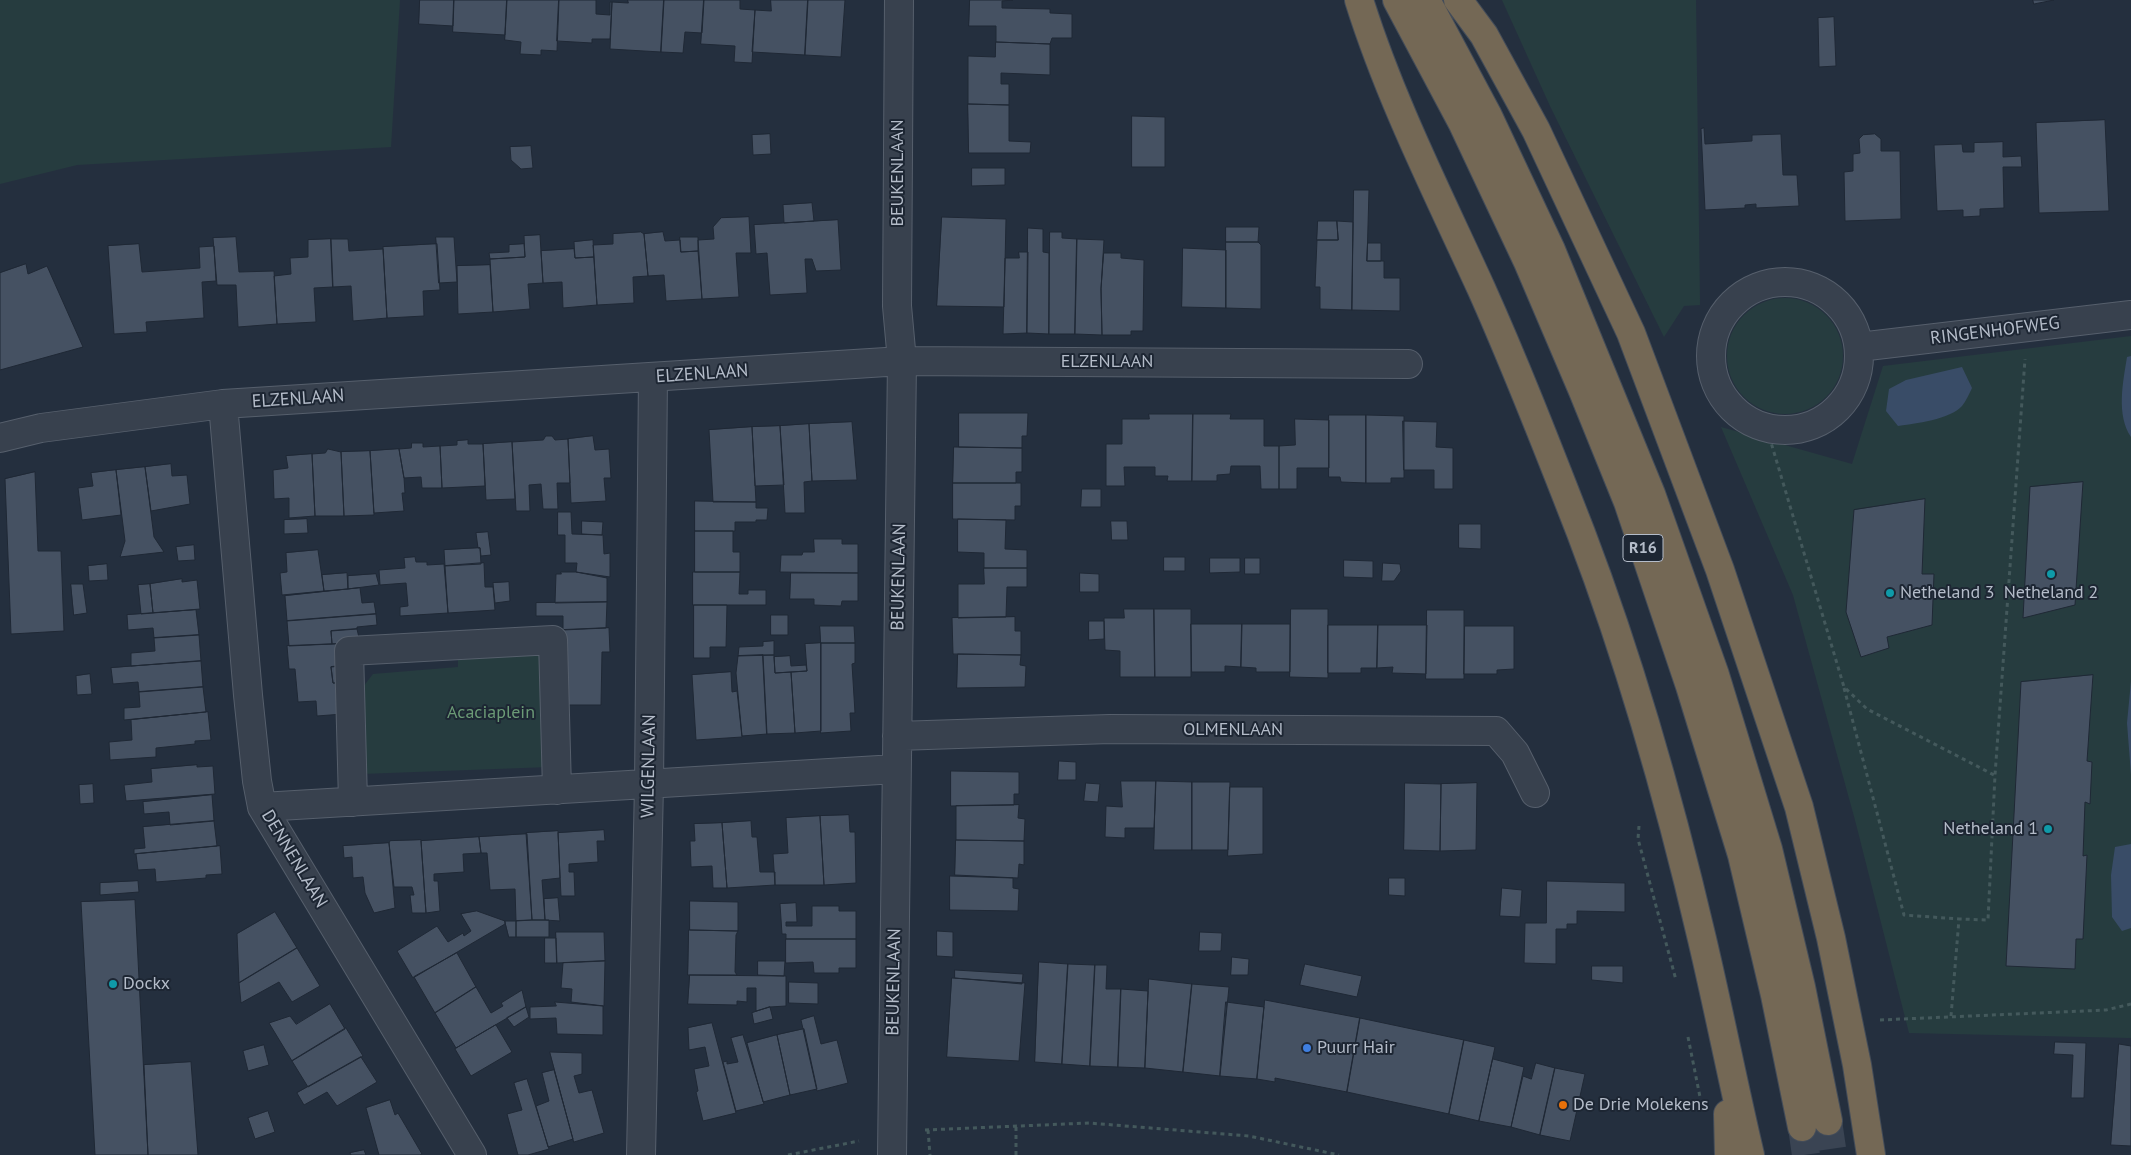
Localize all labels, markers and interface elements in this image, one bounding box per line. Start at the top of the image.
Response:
street label: BEUKENLAAN [887,119,909,227]
street label: RINGENHOFWEG [1929,312,2061,350]
street label: ELZENLAAN [1061,351,1153,373]
street label: ELZENLAAN [655,360,749,388]
street label: ELZENLAAN [251,385,345,413]
street label: BEUKENLAAN [887,523,911,631]
road number: R16 [1623,534,1663,562]
marker: Netheland 2 [2045,568,2057,580]
place label: Netheland 3 [1900,582,1995,604]
place label: Netheland 2 [2004,582,2098,604]
marker: Netheland 3 [1884,587,1896,599]
park label: Acaciaplein [447,702,535,724]
street label: WILGENLAAN [637,714,661,818]
street label: OLMENLAAN [1183,719,1283,741]
street label: DENNENLAAN [256,806,332,912]
place label: Netheland 1 [1943,818,2038,840]
marker: Netheland 1 [2042,823,2054,835]
street label: BEUKENLAAN [882,928,906,1036]
place label: Dockx [123,973,170,995]
marker: Dockx [107,978,119,990]
place label: Puurr Hair [1317,1037,1395,1059]
marker: Puurr Hair [1301,1042,1313,1054]
place label: De Drie Molekens [1573,1094,1709,1116]
marker: De Drie Molekens [1557,1099,1569,1111]

